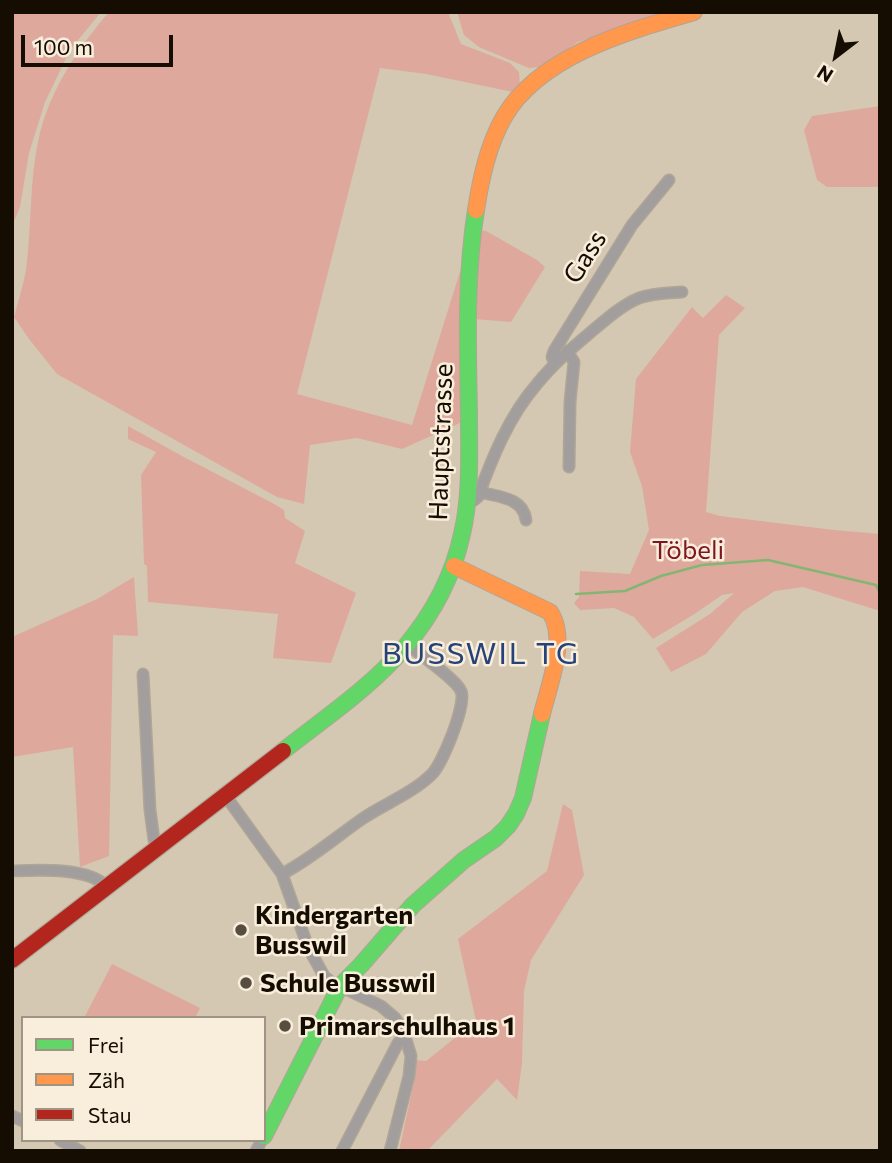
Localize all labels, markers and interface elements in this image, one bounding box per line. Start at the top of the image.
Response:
scale bar [24,21,177,65]
north arrow [801,21,871,91]
text: 100 m [34,34,93,59]
text: N [812,61,837,88]
street label: Gass [557,225,613,289]
street label: Hauptstrasse [423,363,459,521]
park label: Töbeli [652,534,724,566]
district label: BUSSWIL TG [383,636,579,672]
place label: Kindergarten Busswil [255,899,413,960]
marker: Kindergarten Busswil [233,922,249,938]
place label: Schule Busswil [260,967,436,999]
marker: Schule Busswil [238,975,254,991]
place label: Primarschulhaus 1 [299,1010,515,1042]
legend [21,1016,266,1142]
marker: Primarschulhaus 1 [277,1018,293,1034]
text: Frei [88,1032,124,1057]
text: Zäh [88,1067,125,1092]
text: Stau [88,1102,131,1127]

